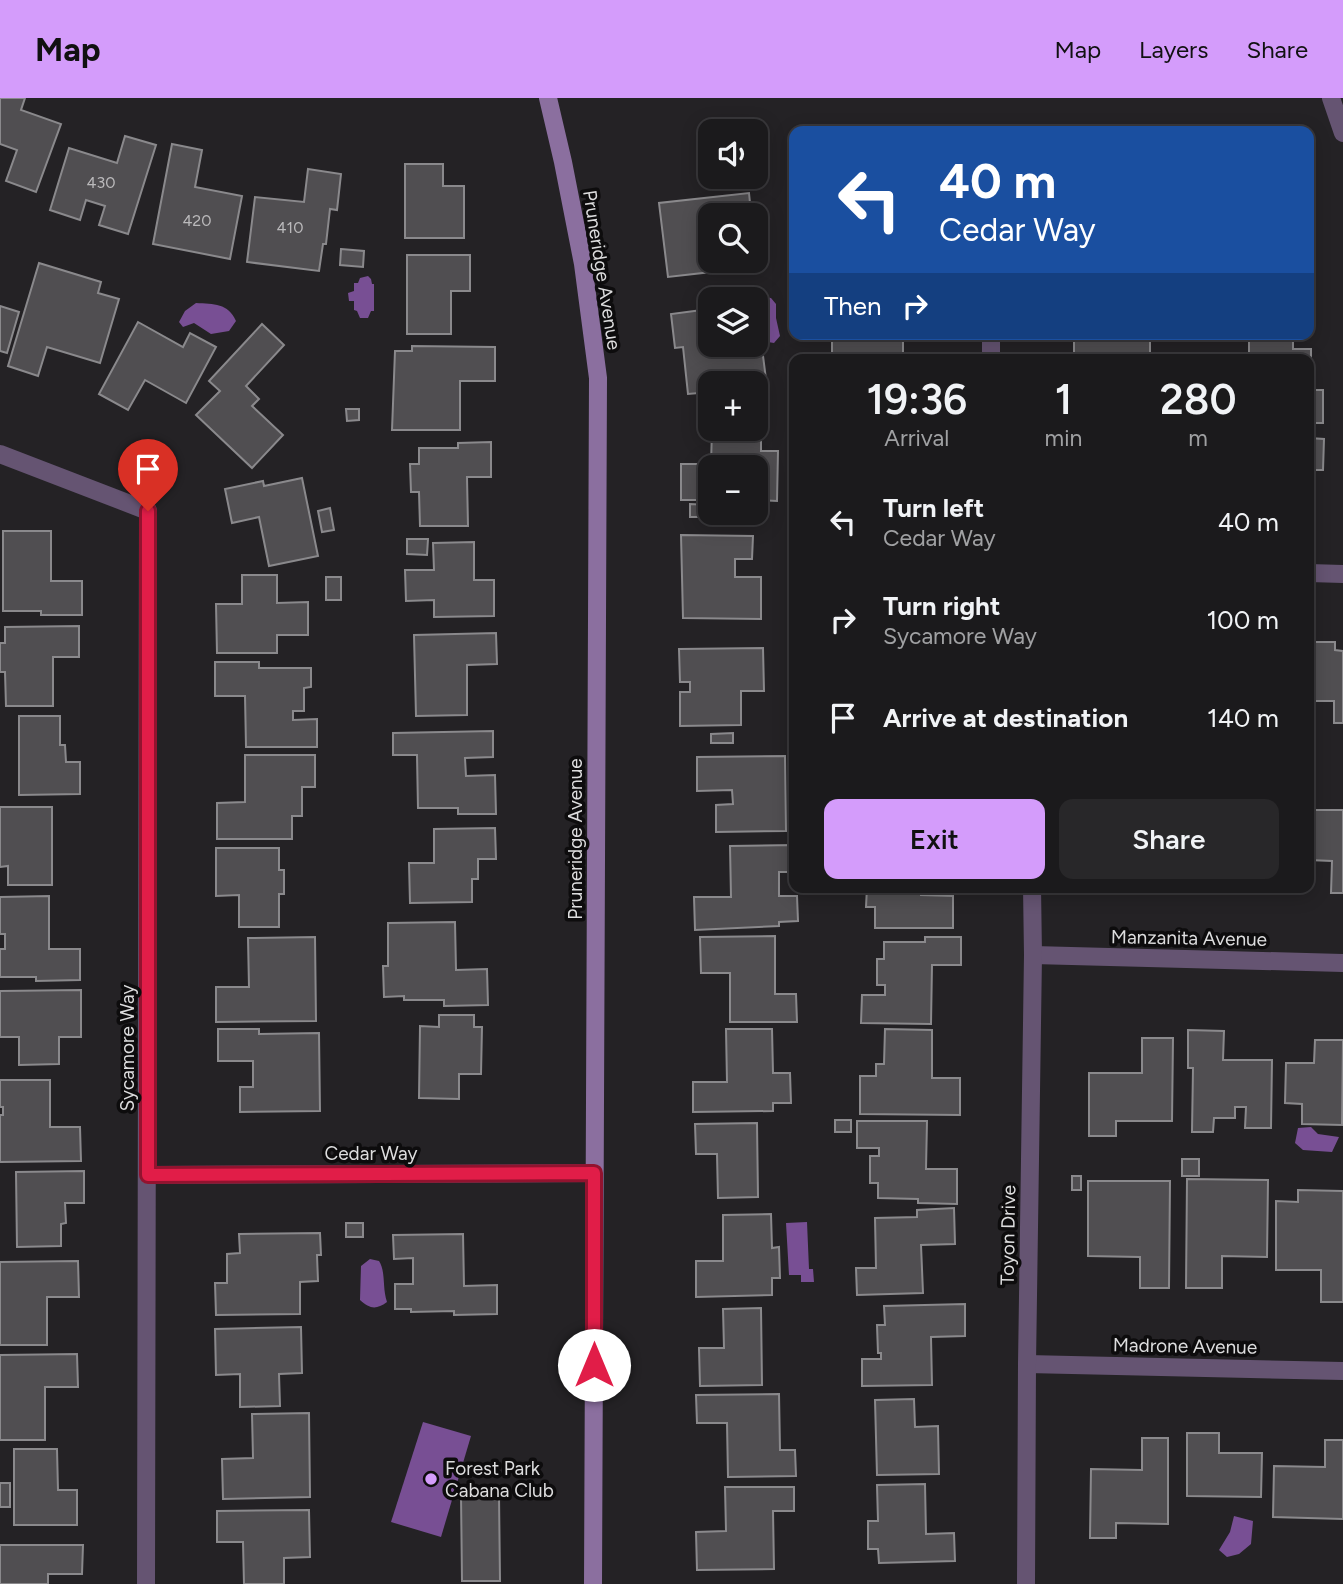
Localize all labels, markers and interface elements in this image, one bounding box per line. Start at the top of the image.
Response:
text: Map [35,30,101,69]
text: Map [1054,35,1101,64]
text: Layers [1139,35,1208,64]
text: Share [1246,35,1308,64]
map controls [698,119,768,525]
button: sound [698,119,768,189]
text: 40 m [939,151,1056,210]
icon: left [824,154,915,245]
house number: 430 [87,173,115,192]
street label: Pruneridge Avenue [578,189,626,351]
button: search [698,203,768,273]
house number: 420 [182,211,212,230]
text: Cedar Way [939,211,1096,249]
house number: 410 [277,218,303,237]
button: layers [698,287,768,357]
icon: right [896,287,934,325]
text: Then [824,290,882,322]
button: + [698,371,768,441]
text: 19:36 [866,374,967,425]
text: 1 [1055,374,1072,425]
text: 280 [1160,374,1237,425]
text: Arrival [884,424,949,452]
text: min [1045,424,1082,452]
text: m [1188,424,1208,452]
pin [118,439,178,511]
icon: arrive [129,450,167,488]
button: − [698,455,768,525]
text: Turn left [883,492,984,524]
icon: left [824,503,862,541]
text: 40 m [1218,506,1279,538]
text: Cedar Way [883,524,996,552]
text: Turn right [883,590,1000,622]
icon: right [824,601,862,639]
text: 100 m [1206,604,1279,636]
text: Sycamore Way [883,622,1037,650]
icon: arrive [824,699,862,737]
text: Arrive at destination [883,702,1128,734]
text: 140 m [1207,702,1279,734]
street label: Pruneridge Avenue [564,758,587,920]
button: Exit [824,799,1045,879]
button: Share [1059,799,1279,879]
street label: Manzanita Avenue [1111,925,1267,951]
street label: Sycamore Way [116,984,139,1112]
street label: Cedar Way [324,1142,418,1165]
street label: Toyon Drive [996,1185,1020,1285]
position arrow [557,1328,631,1402]
street label: Madrone Avenue [1113,1333,1257,1359]
place label: Forest Park Cabana Club [445,1457,554,1502]
marker: Forest Park Cabana Club [423,1471,439,1487]

